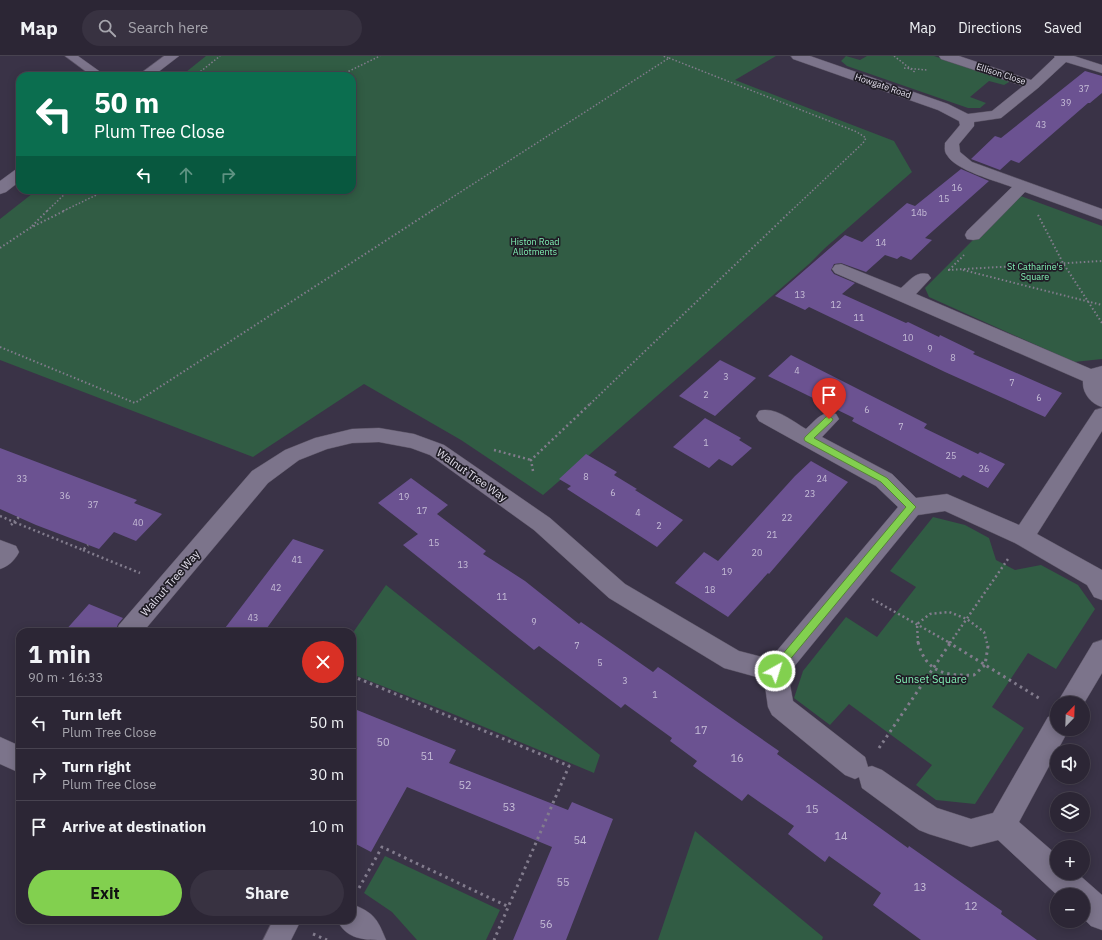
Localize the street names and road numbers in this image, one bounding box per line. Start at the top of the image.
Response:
street label: Ellison Close [975,60,1027,87]
street label: Howgate Road [854,71,913,100]
street label: Walnut Tree Way [434,445,510,505]
street label: Walnut Tree Way [138,547,203,619]

